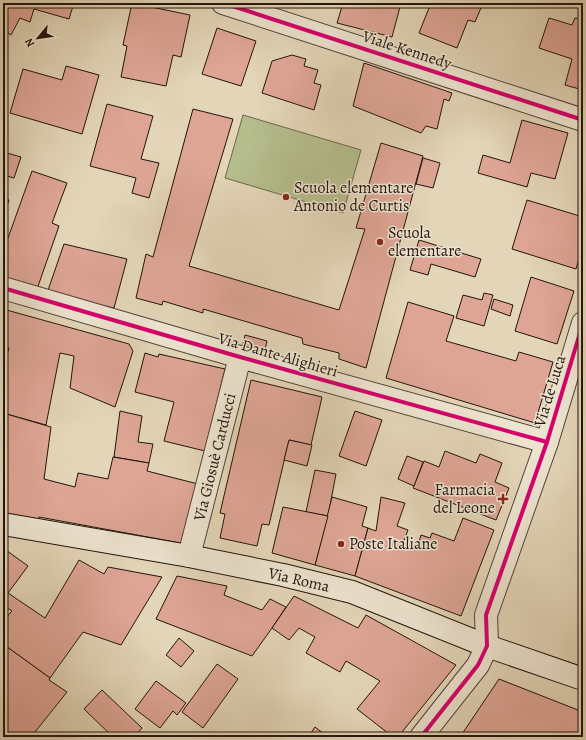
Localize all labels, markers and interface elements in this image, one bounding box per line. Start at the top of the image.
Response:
north arrow [18,18,58,58]
street label: Viale Kennedy [359,25,455,75]
text: N [21,35,38,50]
place label: Scuola elementare Antonio de Curtis [293,177,413,217]
marker: Scuola elementare Antonio de Curtis [281,192,291,202]
place label: Scuola elementare [388,222,461,262]
marker: Scuola elementare [375,237,385,247]
street label: Via Dante Alighieri [215,327,340,383]
street label: Via de Luca [528,352,571,431]
street label: Via Giosuè Carducci [188,391,242,524]
place label: Farmacia del Leone [433,479,496,519]
marker: Farmacia del Leone [498,494,508,504]
place label: Poste Italiane [349,533,437,555]
marker: Poste Italiane [336,539,346,549]
street label: Via Roma [265,562,332,598]

